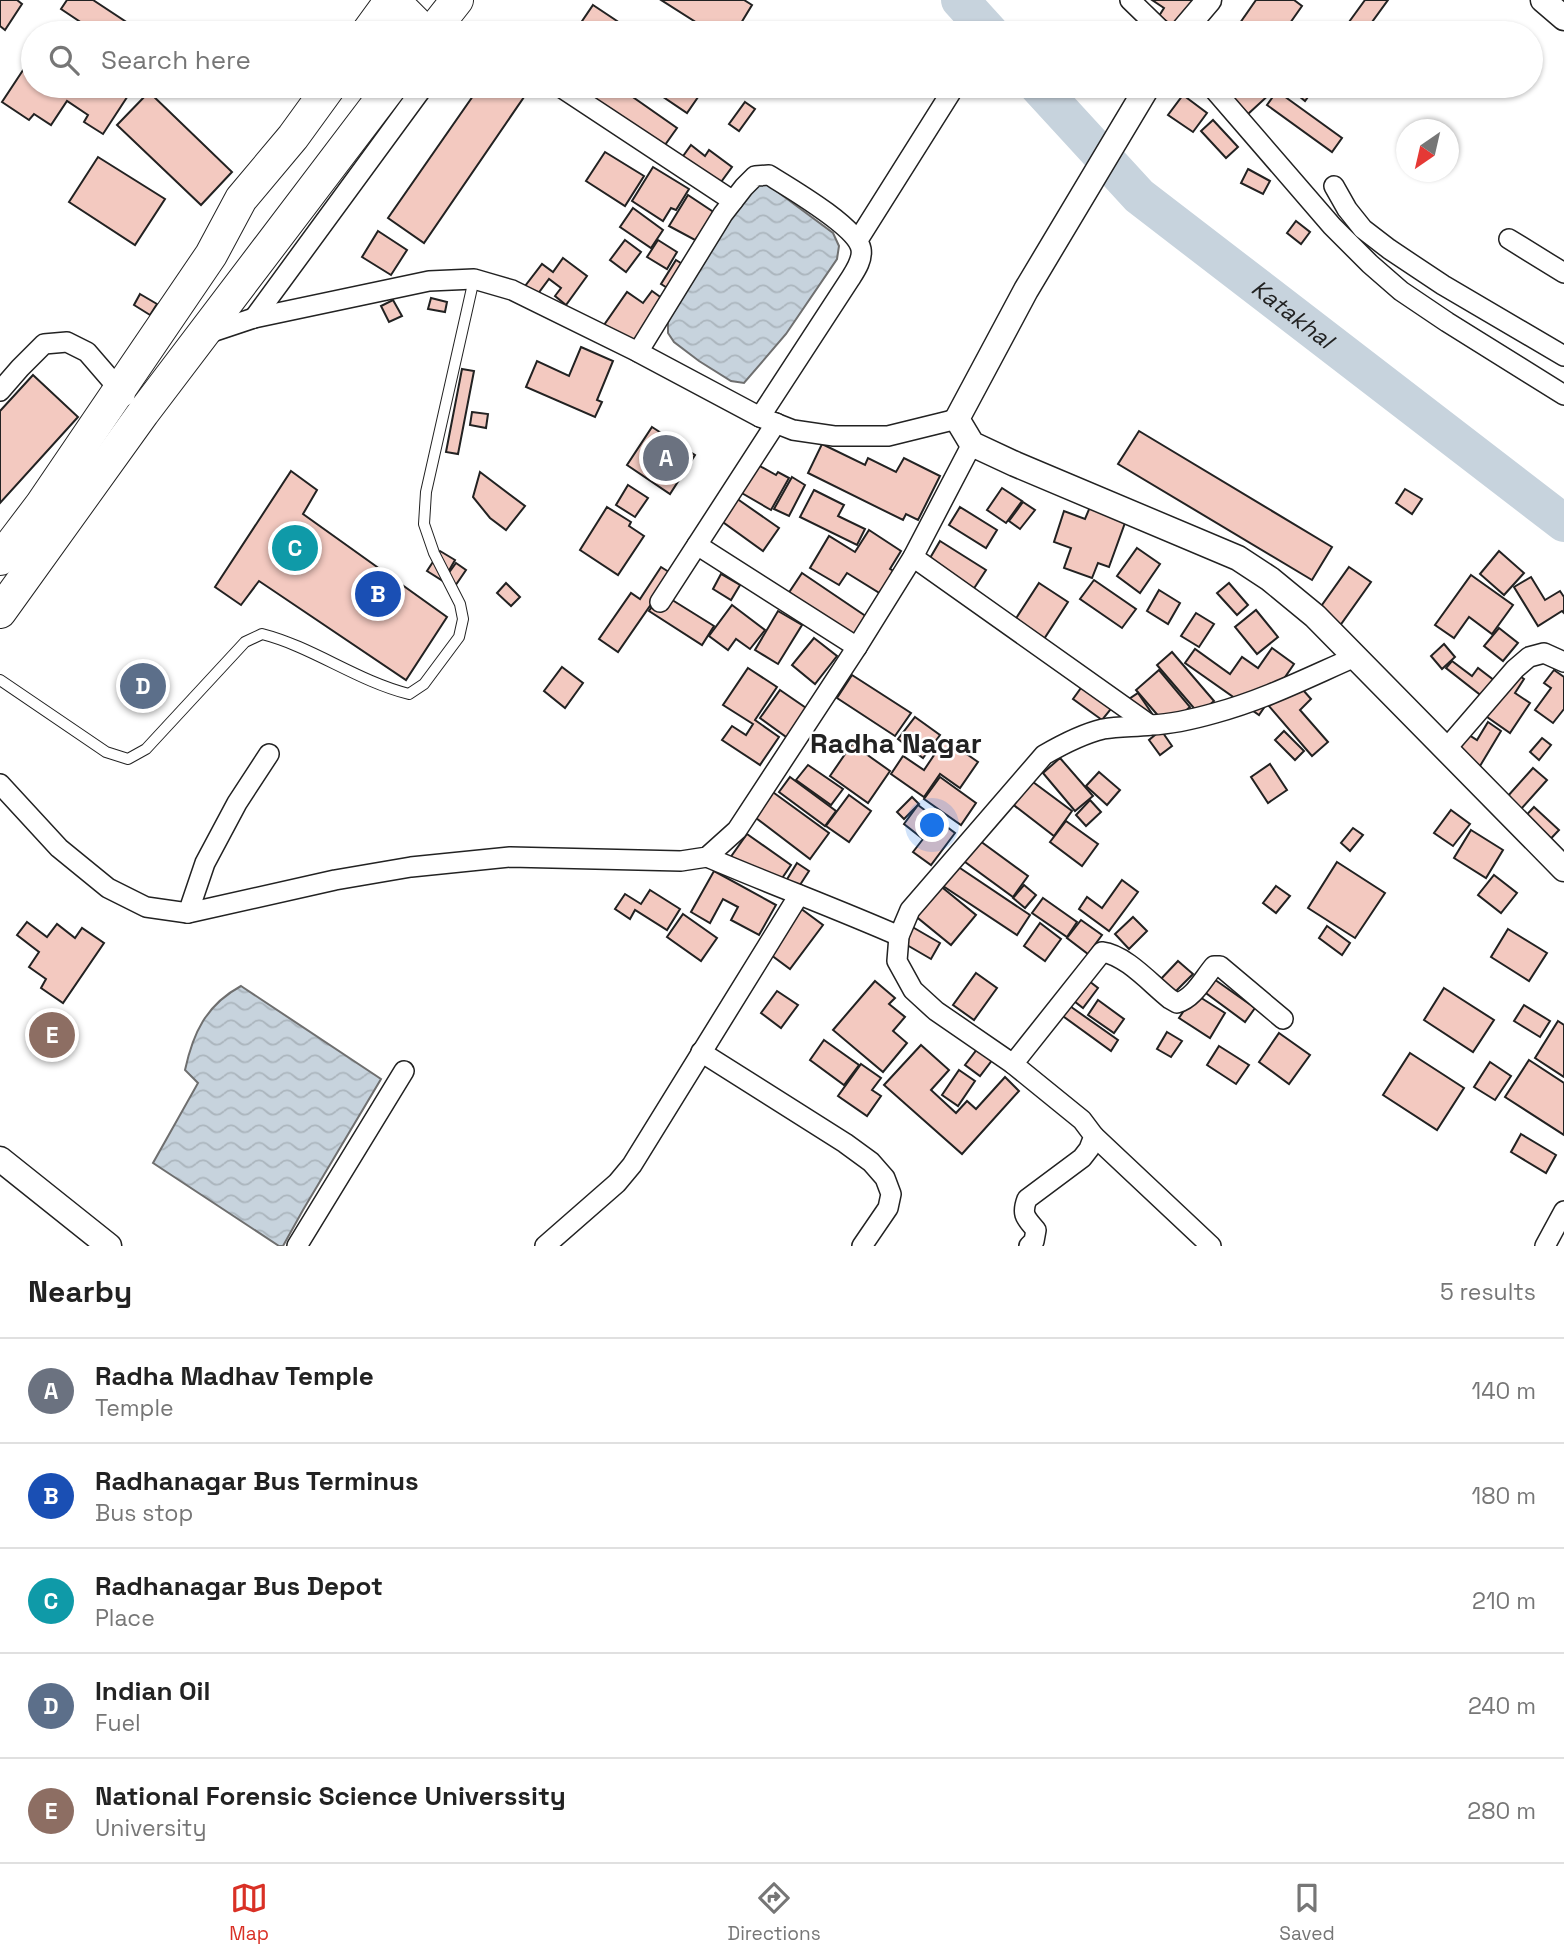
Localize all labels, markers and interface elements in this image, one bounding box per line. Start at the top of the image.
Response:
search box [21,21,1543,98]
icon: search [45,41,83,79]
text: Search here [101,43,251,77]
north arrow [1396,119,1459,182]
water label: Katakhal [1245,273,1341,357]
pin: A [643,432,689,484]
pin: C [272,522,318,574]
pin: B [355,568,401,620]
pin: D [120,660,166,712]
district label: Radha Nagar [810,725,982,761]
your location [915,808,949,842]
pin: E [29,1009,75,1061]
text: Nearby [28,1272,132,1311]
text: 5 results [1440,1277,1536,1307]
text: Radha Madhav Temple [95,1359,374,1393]
text: A [44,1376,58,1406]
text: 140 m [1472,1376,1536,1406]
text: Temple [95,1393,174,1423]
text: Radhanagar Bus Terminus [95,1464,419,1498]
text: B [43,1481,59,1511]
text: 180 m [1472,1481,1536,1511]
text: Bus stop [95,1498,193,1528]
text: Radhanagar Bus Depot [95,1569,383,1603]
text: C [44,1586,58,1616]
text: 210 m [1472,1586,1536,1616]
text: Place [95,1603,155,1633]
text: Indian Oil [95,1674,210,1708]
text: D [43,1691,59,1721]
text: 240 m [1468,1691,1536,1721]
text: Fuel [95,1708,141,1738]
text: National Forensic Science Universsity [95,1779,566,1813]
text: E [45,1796,57,1826]
text: 280 m [1467,1796,1536,1826]
text: University [95,1813,206,1843]
tab: Map [229,1879,269,1946]
tab: Directions [728,1879,821,1946]
tab: Saved [1279,1879,1335,1946]

